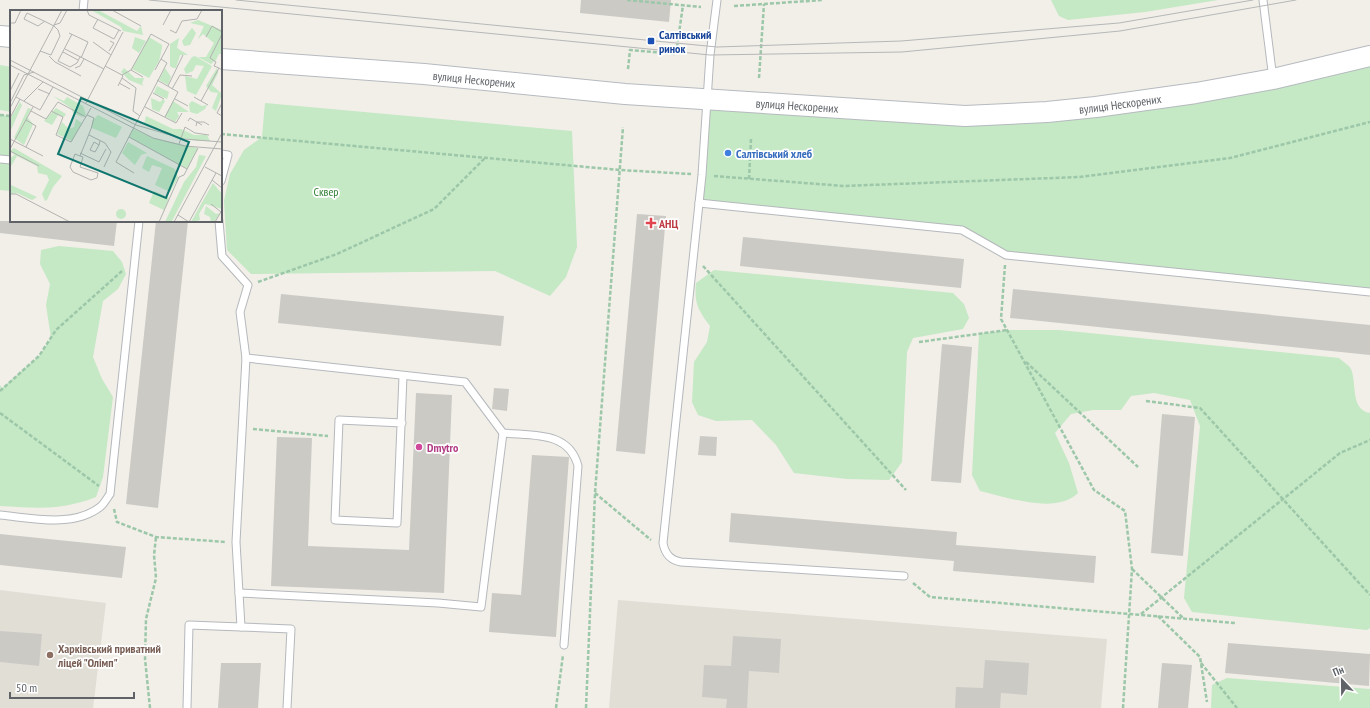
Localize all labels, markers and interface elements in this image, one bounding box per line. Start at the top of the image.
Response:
inset map [10,10,222,222]
place label: Салтівський ринок [659,27,711,56]
marker: Салтівський ринок [646,36,656,46]
street label: вулиця Нескорених [432,67,516,91]
street label: вулиця Нескорених [1078,90,1162,116]
street label: вулиця Нескорених [755,95,839,115]
place label: Салтівський хлеб [736,146,813,161]
marker: Салтівський хлеб [723,148,733,158]
park label: Сквер [313,184,339,199]
place label: АНЦ [658,216,678,231]
marker: АНЦ [646,218,656,228]
place label: Dmytro [427,440,459,455]
marker: Dmytro [414,442,424,452]
place label: Харківський приватний ліцей "Олімп" [57,641,161,670]
marker: Харківський приватний ліцей "Олімп" [45,650,55,660]
north arrow [1322,660,1362,700]
text: Пн [1331,662,1346,679]
scale bar [10,674,134,700]
text: 50 m [16,680,37,695]

